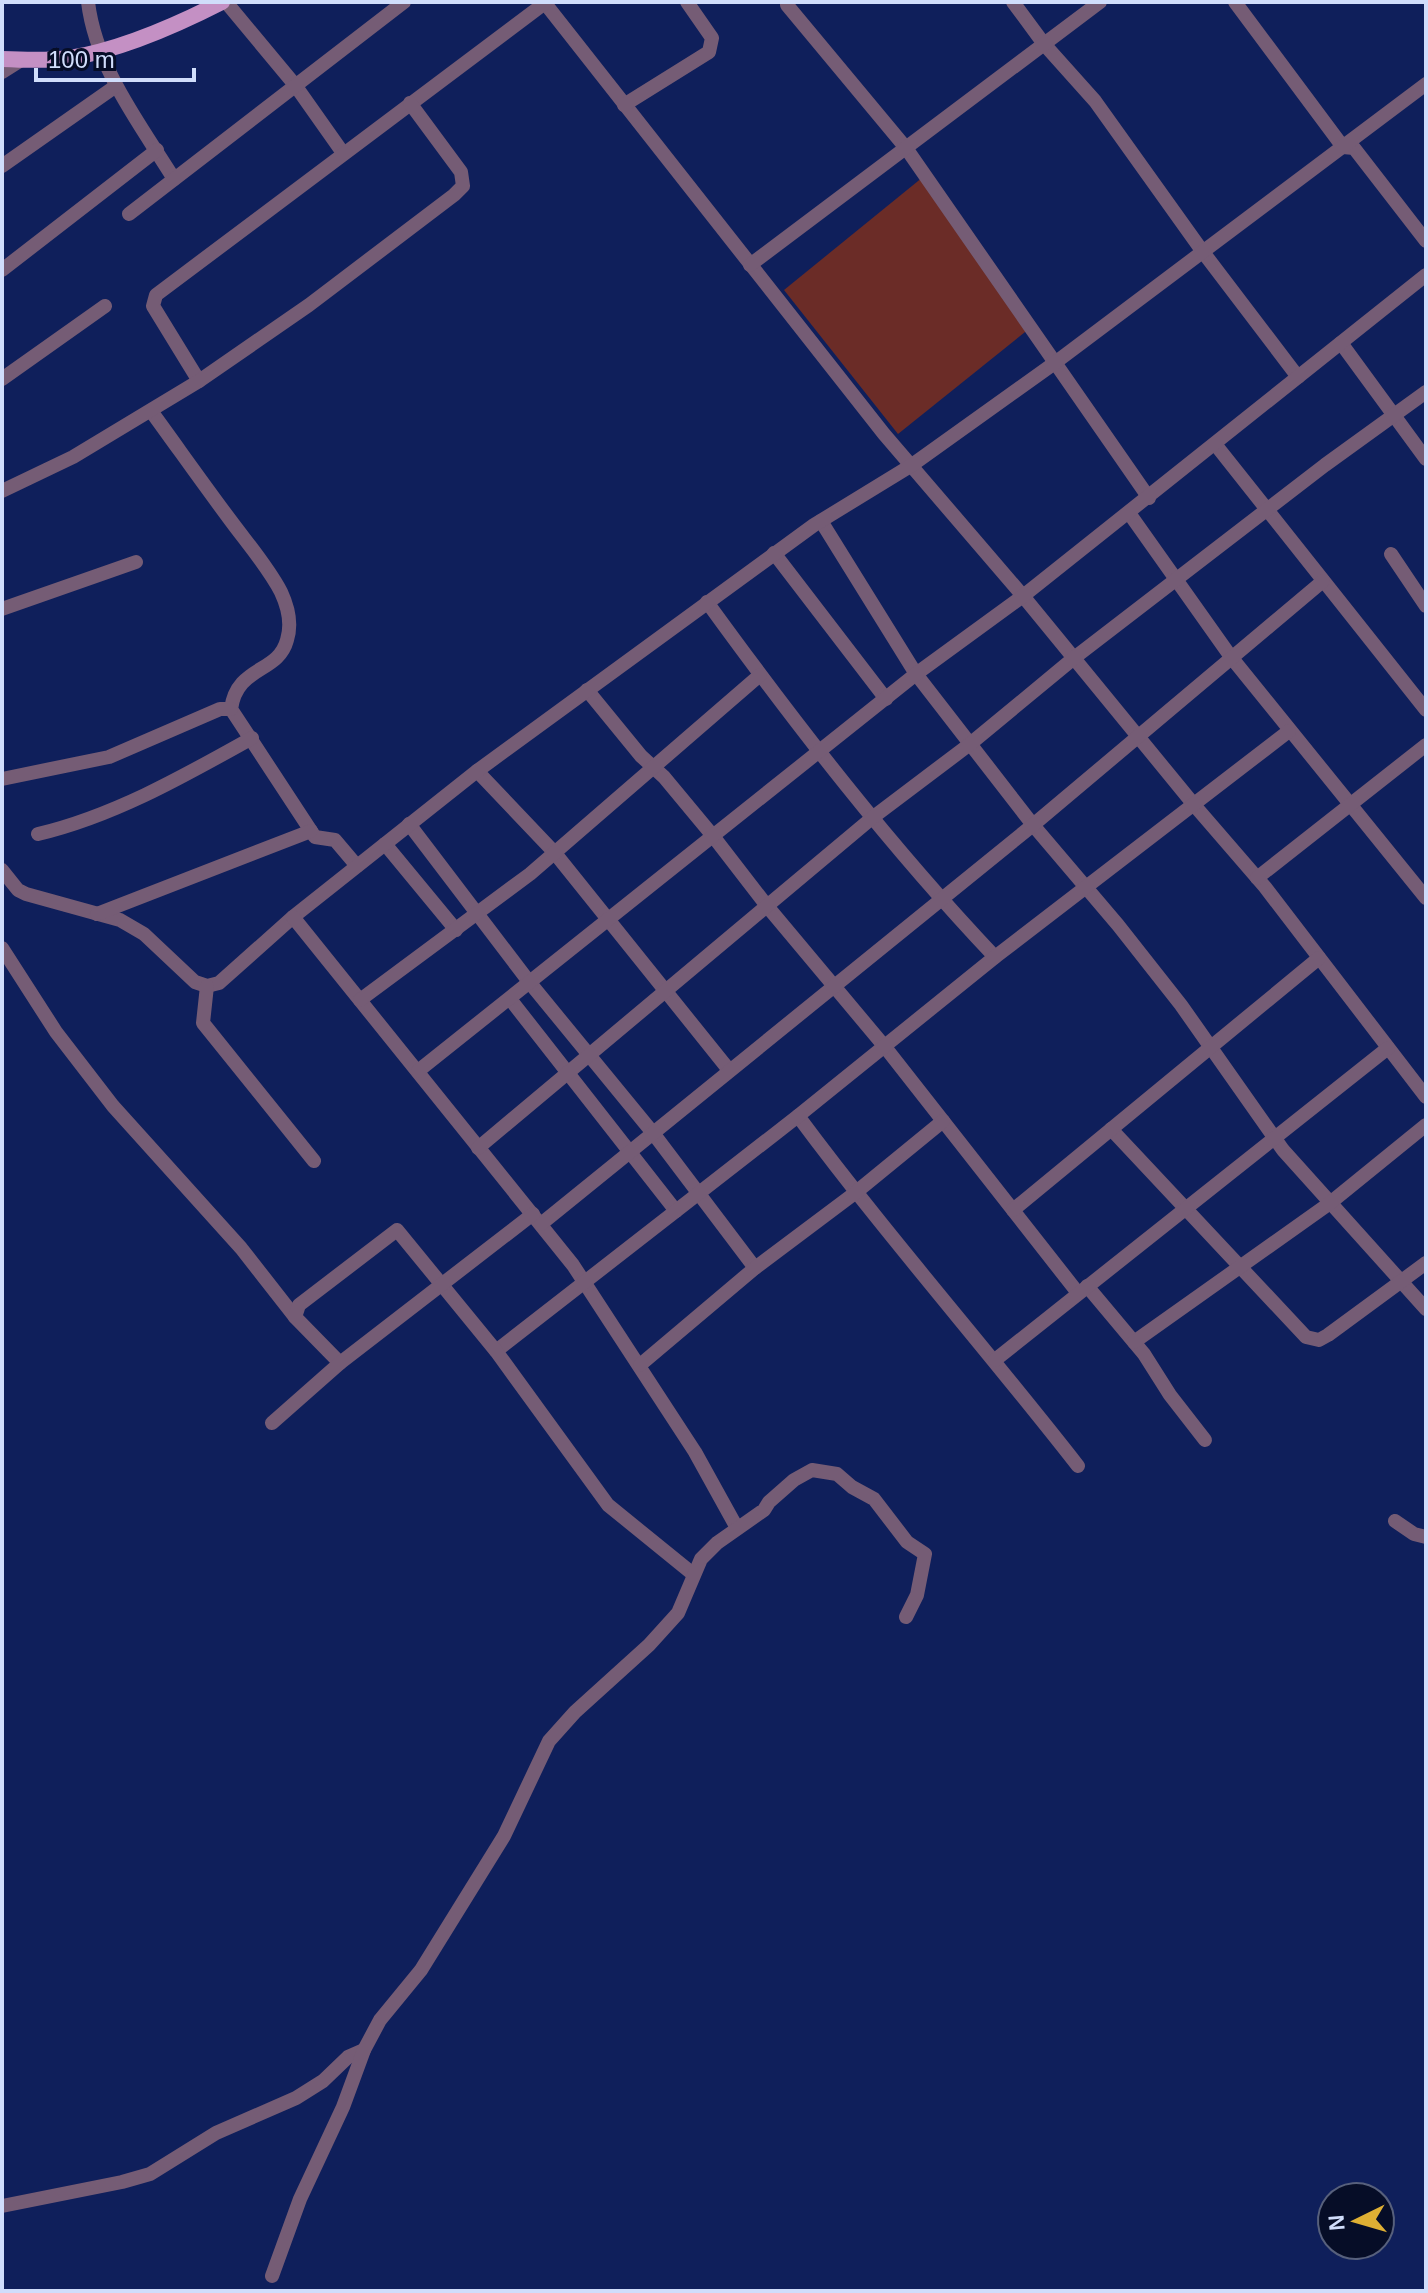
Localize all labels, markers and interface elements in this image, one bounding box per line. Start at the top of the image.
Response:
scale bar [36,32,194,82]
text: 100 m [48,46,115,73]
north arrow [1316,2181,1396,2261]
text: N [1323,2214,1350,2232]

